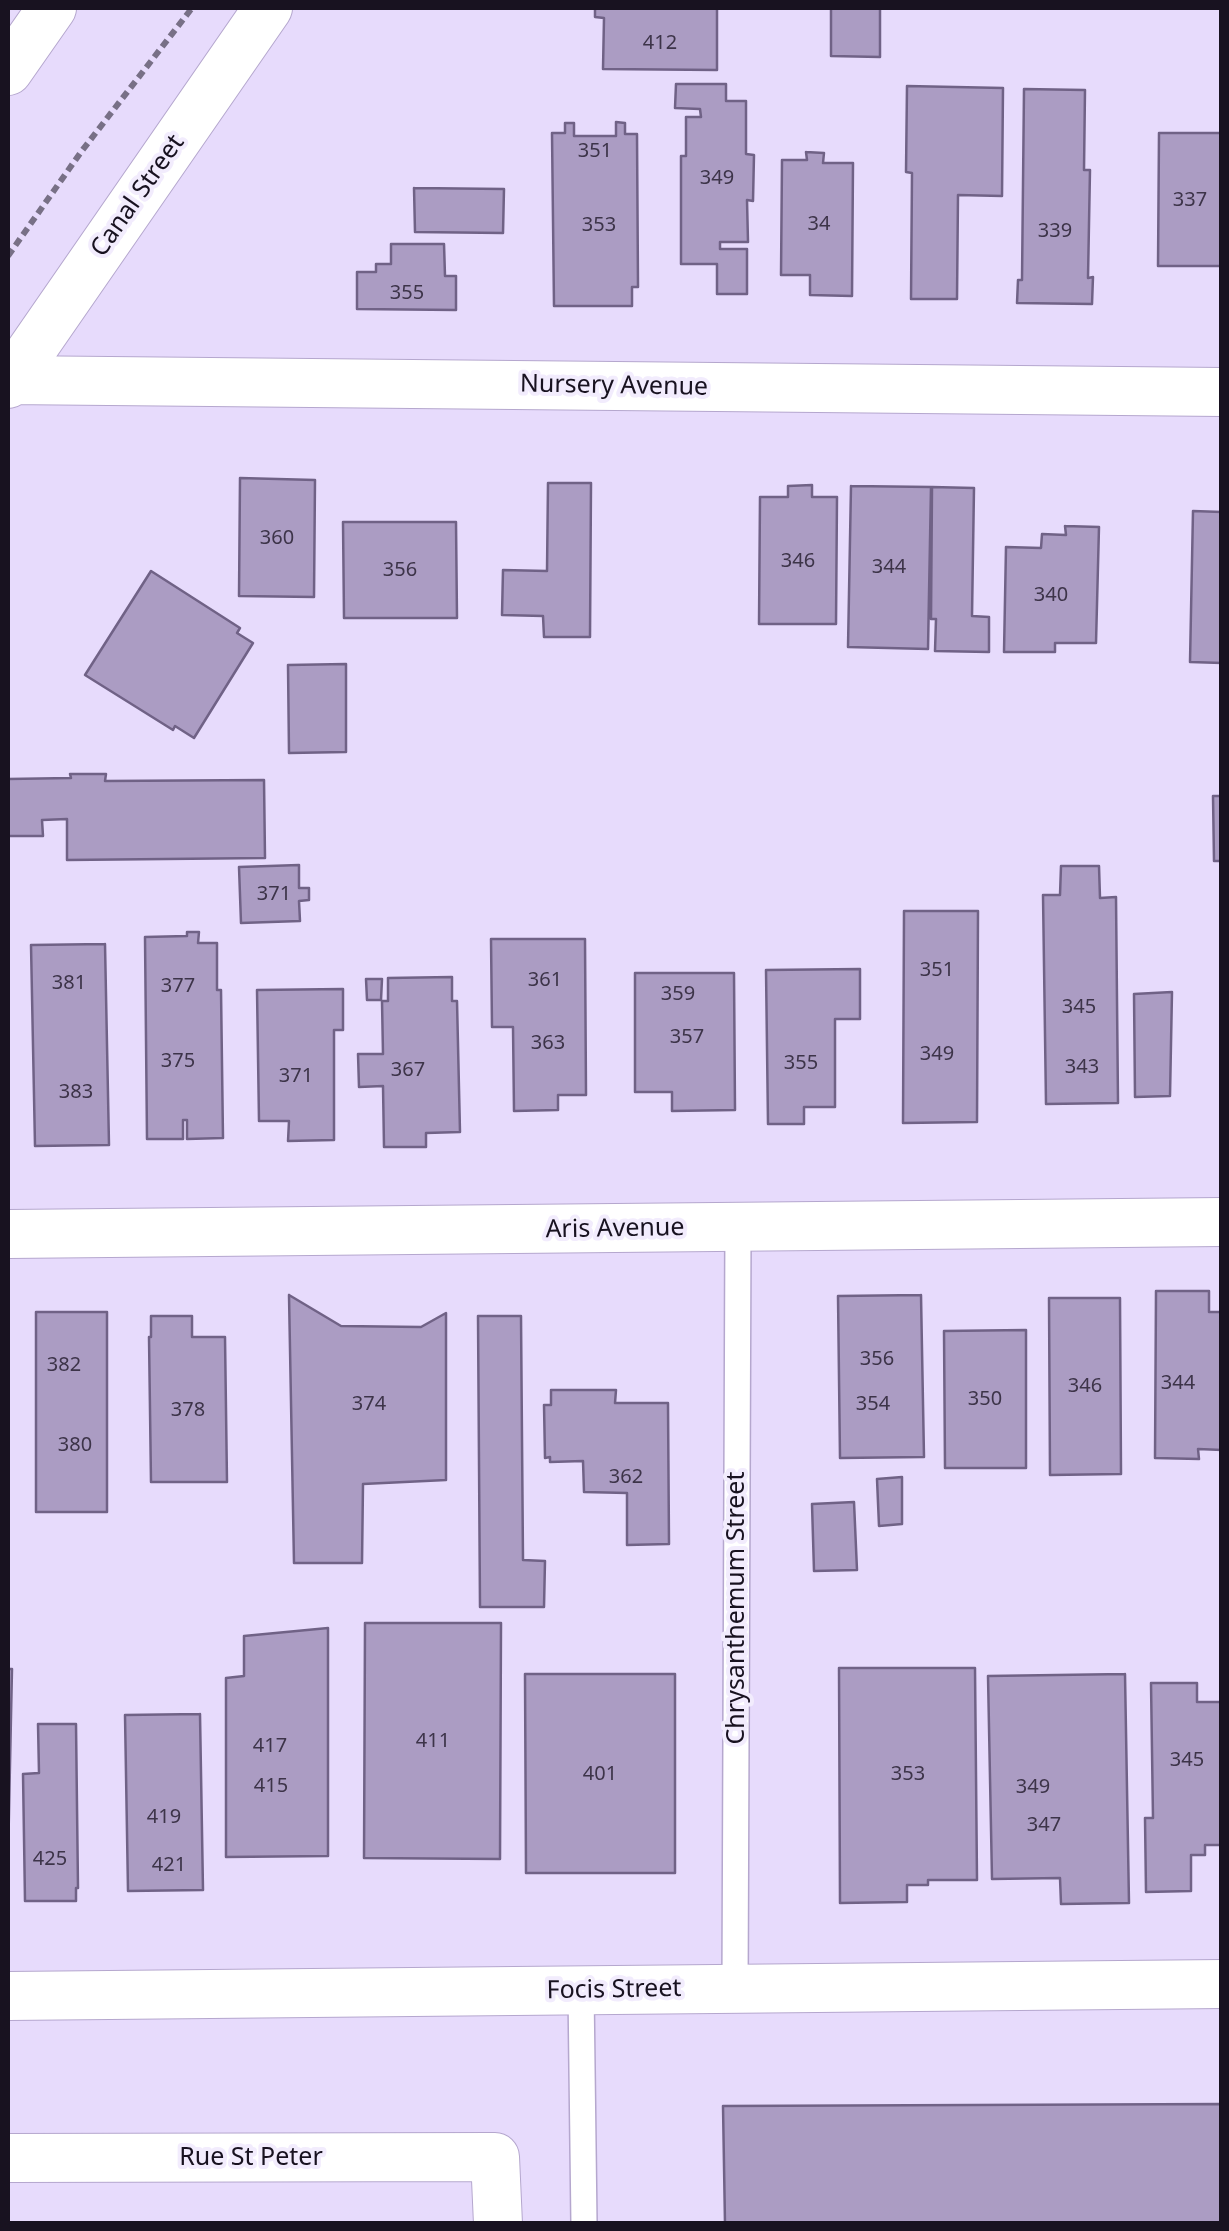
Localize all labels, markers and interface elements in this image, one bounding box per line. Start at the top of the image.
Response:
house number: 412 [643,31,677,55]
street label: Canal Street [85,129,191,263]
house number: 351 [578,139,612,163]
house number: 349 [700,166,734,190]
house number: 337 [1173,188,1207,212]
house number: 34 [808,212,830,236]
house number: 353 [582,213,616,237]
house number: 339 [1038,219,1072,243]
house number: 355 [390,281,424,305]
street label: Nursery Avenue [520,369,708,403]
house number: 360 [260,526,294,550]
house number: 346 [781,549,815,573]
house number: 344 [872,555,906,579]
house number: 356 [383,558,417,582]
house number: 340 [1034,583,1068,607]
house number: 371 [257,882,291,906]
house number: 351 [920,958,954,982]
house number: 361 [528,968,562,992]
house number: 381 [52,971,86,995]
house number: 377 [161,974,195,998]
house number: 359 [661,982,695,1006]
house number: 345 [1062,995,1096,1019]
house number: 357 [670,1025,704,1049]
house number: 363 [531,1031,565,1055]
house number: 349 [920,1042,954,1066]
house number: 375 [161,1049,195,1073]
house number: 355 [784,1051,818,1075]
house number: 343 [1065,1055,1099,1079]
house number: 367 [391,1058,425,1082]
house number: 371 [279,1064,313,1088]
house number: 383 [59,1080,93,1104]
street label: Aris Avenue [545,1213,685,1245]
house number: 356 [860,1347,894,1371]
house number: 382 [47,1353,81,1377]
house number: 344 [1161,1371,1195,1395]
house number: 346 [1068,1374,1102,1398]
house number: 350 [968,1387,1002,1411]
house number: 374 [352,1392,386,1416]
house number: 354 [856,1392,890,1416]
house number: 378 [171,1398,205,1422]
house number: 380 [58,1433,92,1457]
house number: 362 [609,1465,643,1489]
street label: Chrysanthemum Street [722,1472,752,1744]
house number: 411 [416,1729,450,1753]
house number: 417 [253,1734,287,1758]
house number: 345 [1170,1748,1204,1772]
house number: 401 [583,1762,617,1786]
house number: 353 [891,1762,925,1786]
house number: 415 [254,1774,288,1798]
house number: 349 [1016,1775,1050,1799]
house number: 419 [147,1805,181,1829]
house number: 347 [1027,1813,1061,1837]
house number: 425 [33,1847,67,1871]
house number: 421 [152,1853,186,1877]
street label: Focis Street [546,1974,682,2006]
street label: Rue St Peter [179,2143,323,2173]

